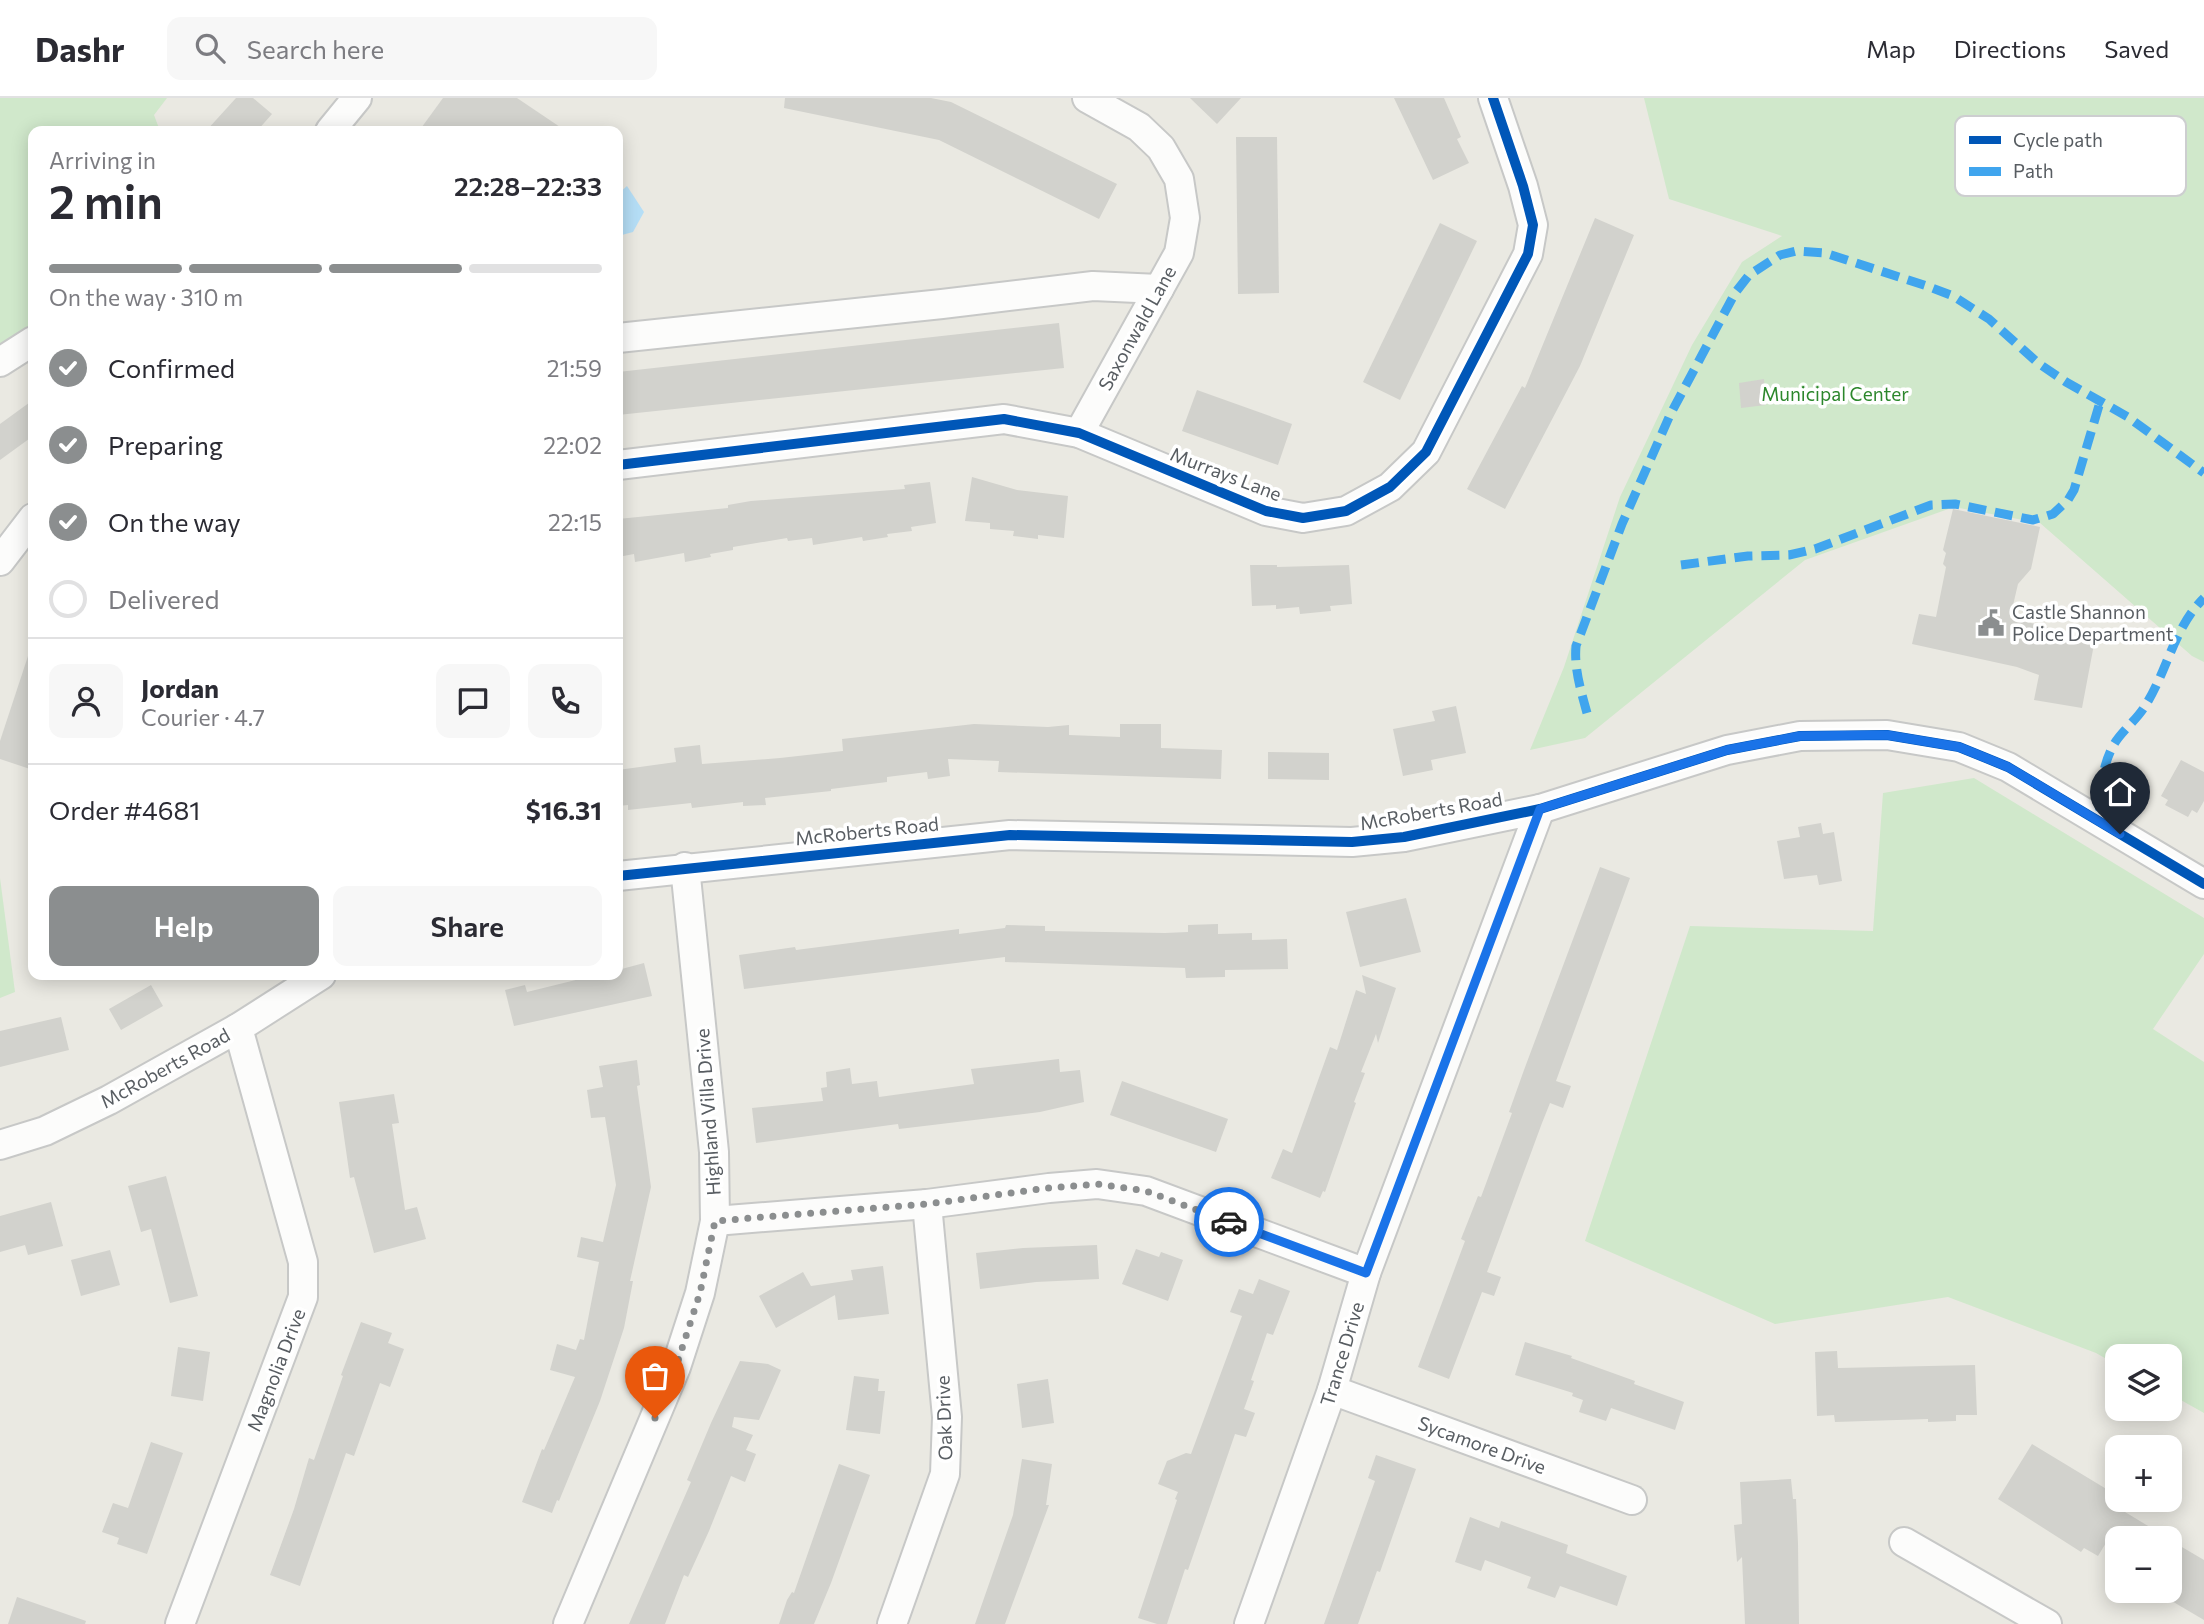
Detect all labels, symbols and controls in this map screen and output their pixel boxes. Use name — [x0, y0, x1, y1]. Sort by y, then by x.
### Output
search box — [167, 17, 657, 80]
text: Dashr — [35, 28, 125, 69]
icon: search — [191, 29, 229, 67]
text: Search here — [247, 33, 384, 64]
text: Map — [1866, 34, 1916, 63]
text: Directions — [1954, 34, 2066, 63]
text: Saved — [2104, 34, 2169, 63]
legend — [1955, 116, 2186, 196]
text: Cycle path — [2013, 128, 2103, 151]
text: Arriving in — [49, 146, 156, 174]
text: Path — [2013, 159, 2054, 182]
text: 22:28–22:33 — [454, 170, 602, 201]
text: 2 min — [49, 172, 163, 228]
street label: Saxonwald Lane — [1093, 261, 1180, 394]
text: On the way · 310 m — [49, 283, 243, 311]
icon: check — [49, 349, 87, 387]
text: Confirmed — [108, 352, 235, 383]
text: 21:59 — [547, 354, 602, 382]
park label: Municipal Center — [1761, 382, 1909, 405]
icon: check — [49, 426, 87, 464]
text: Preparing — [108, 429, 223, 460]
text: 22:02 — [543, 431, 602, 459]
street label: Murrays Lane — [1167, 442, 1285, 505]
icon: check — [49, 503, 87, 541]
text: On the way — [108, 506, 241, 537]
text: 22:15 — [548, 508, 602, 536]
text: Delivered — [108, 583, 219, 614]
place label: Castle Shannon Police Department — [2012, 600, 2174, 645]
public building icon: Castle Shannon Police Department — [1976, 608, 2006, 638]
button: person — [49, 664, 123, 738]
button: chat — [436, 664, 510, 738]
button: phone — [528, 664, 602, 738]
text: Jordan — [141, 672, 219, 703]
text: Courier · 4.7 — [141, 703, 265, 731]
pin — [2090, 762, 2150, 834]
icon: home — [2101, 773, 2139, 811]
street label: McRoberts Road — [1358, 787, 1504, 834]
text: Order #4681 — [49, 794, 200, 825]
text: $16.31 — [526, 794, 602, 825]
street label: McRoberts Road — [794, 812, 940, 849]
button: Help — [49, 886, 319, 966]
button: Share — [333, 886, 602, 966]
street label: McRoberts Road — [96, 1023, 233, 1113]
street label: Highland Villa Drive — [690, 1028, 725, 1196]
courier — [1194, 1187, 1264, 1257]
icon: car — [1210, 1203, 1248, 1241]
street label: Trance Drive — [1315, 1299, 1368, 1409]
street label: Magnolia Drive — [242, 1305, 310, 1434]
map controls — [2105, 1344, 2182, 1603]
button: layers — [2105, 1344, 2182, 1421]
pin — [625, 1346, 685, 1418]
icon: bag — [636, 1357, 674, 1395]
street label: Oak Drive — [931, 1375, 956, 1461]
street label: Sycamore Drive — [1415, 1411, 1549, 1478]
button: + — [2105, 1435, 2182, 1512]
button: − — [2105, 1526, 2182, 1603]

